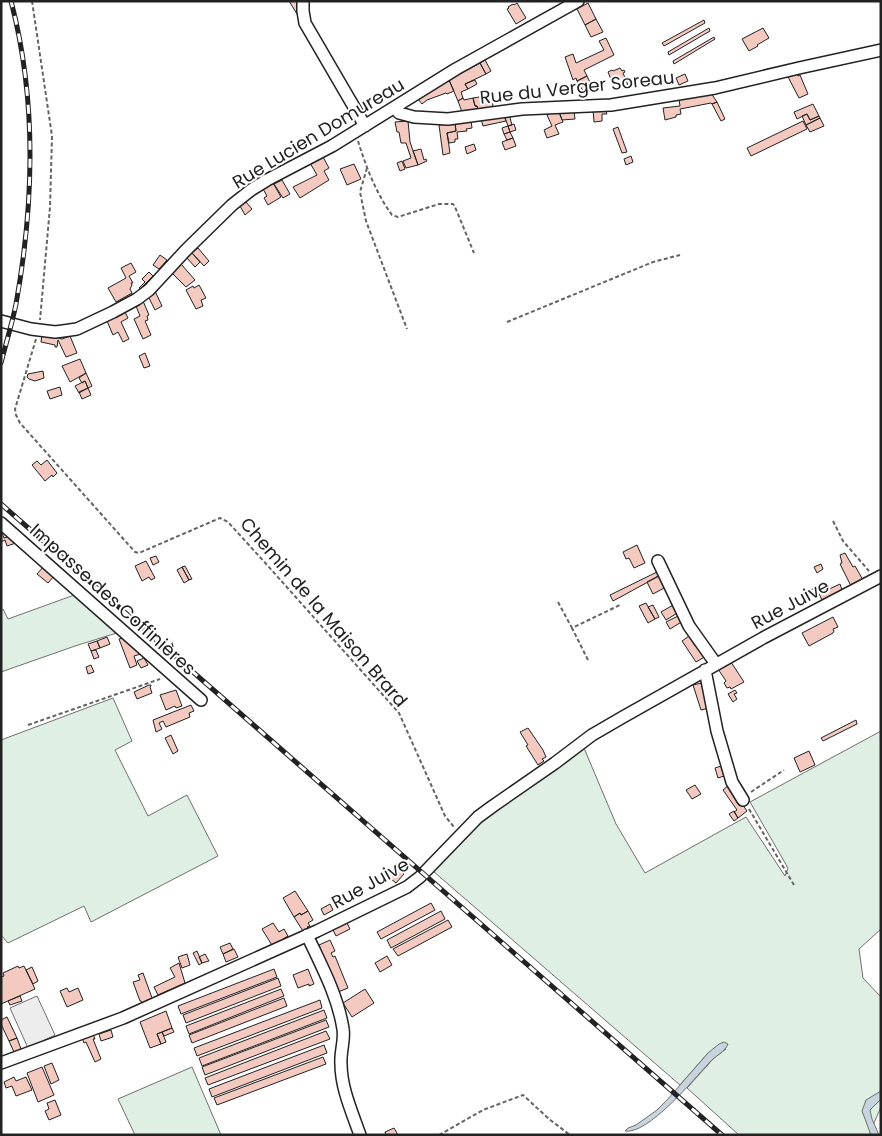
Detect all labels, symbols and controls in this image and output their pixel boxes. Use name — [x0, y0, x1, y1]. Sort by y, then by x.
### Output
street label: Rue du Verger Soreau — [478, 64, 676, 110]
street label: Rue Lucien Domureau — [227, 72, 409, 194]
street label: Chemin de la Maison Brard — [235, 512, 413, 712]
street label: Impasse des Coffinières — [24, 518, 202, 680]
street label: Rue Juive — [747, 573, 833, 635]
street label: Rue Juive — [327, 851, 413, 915]

